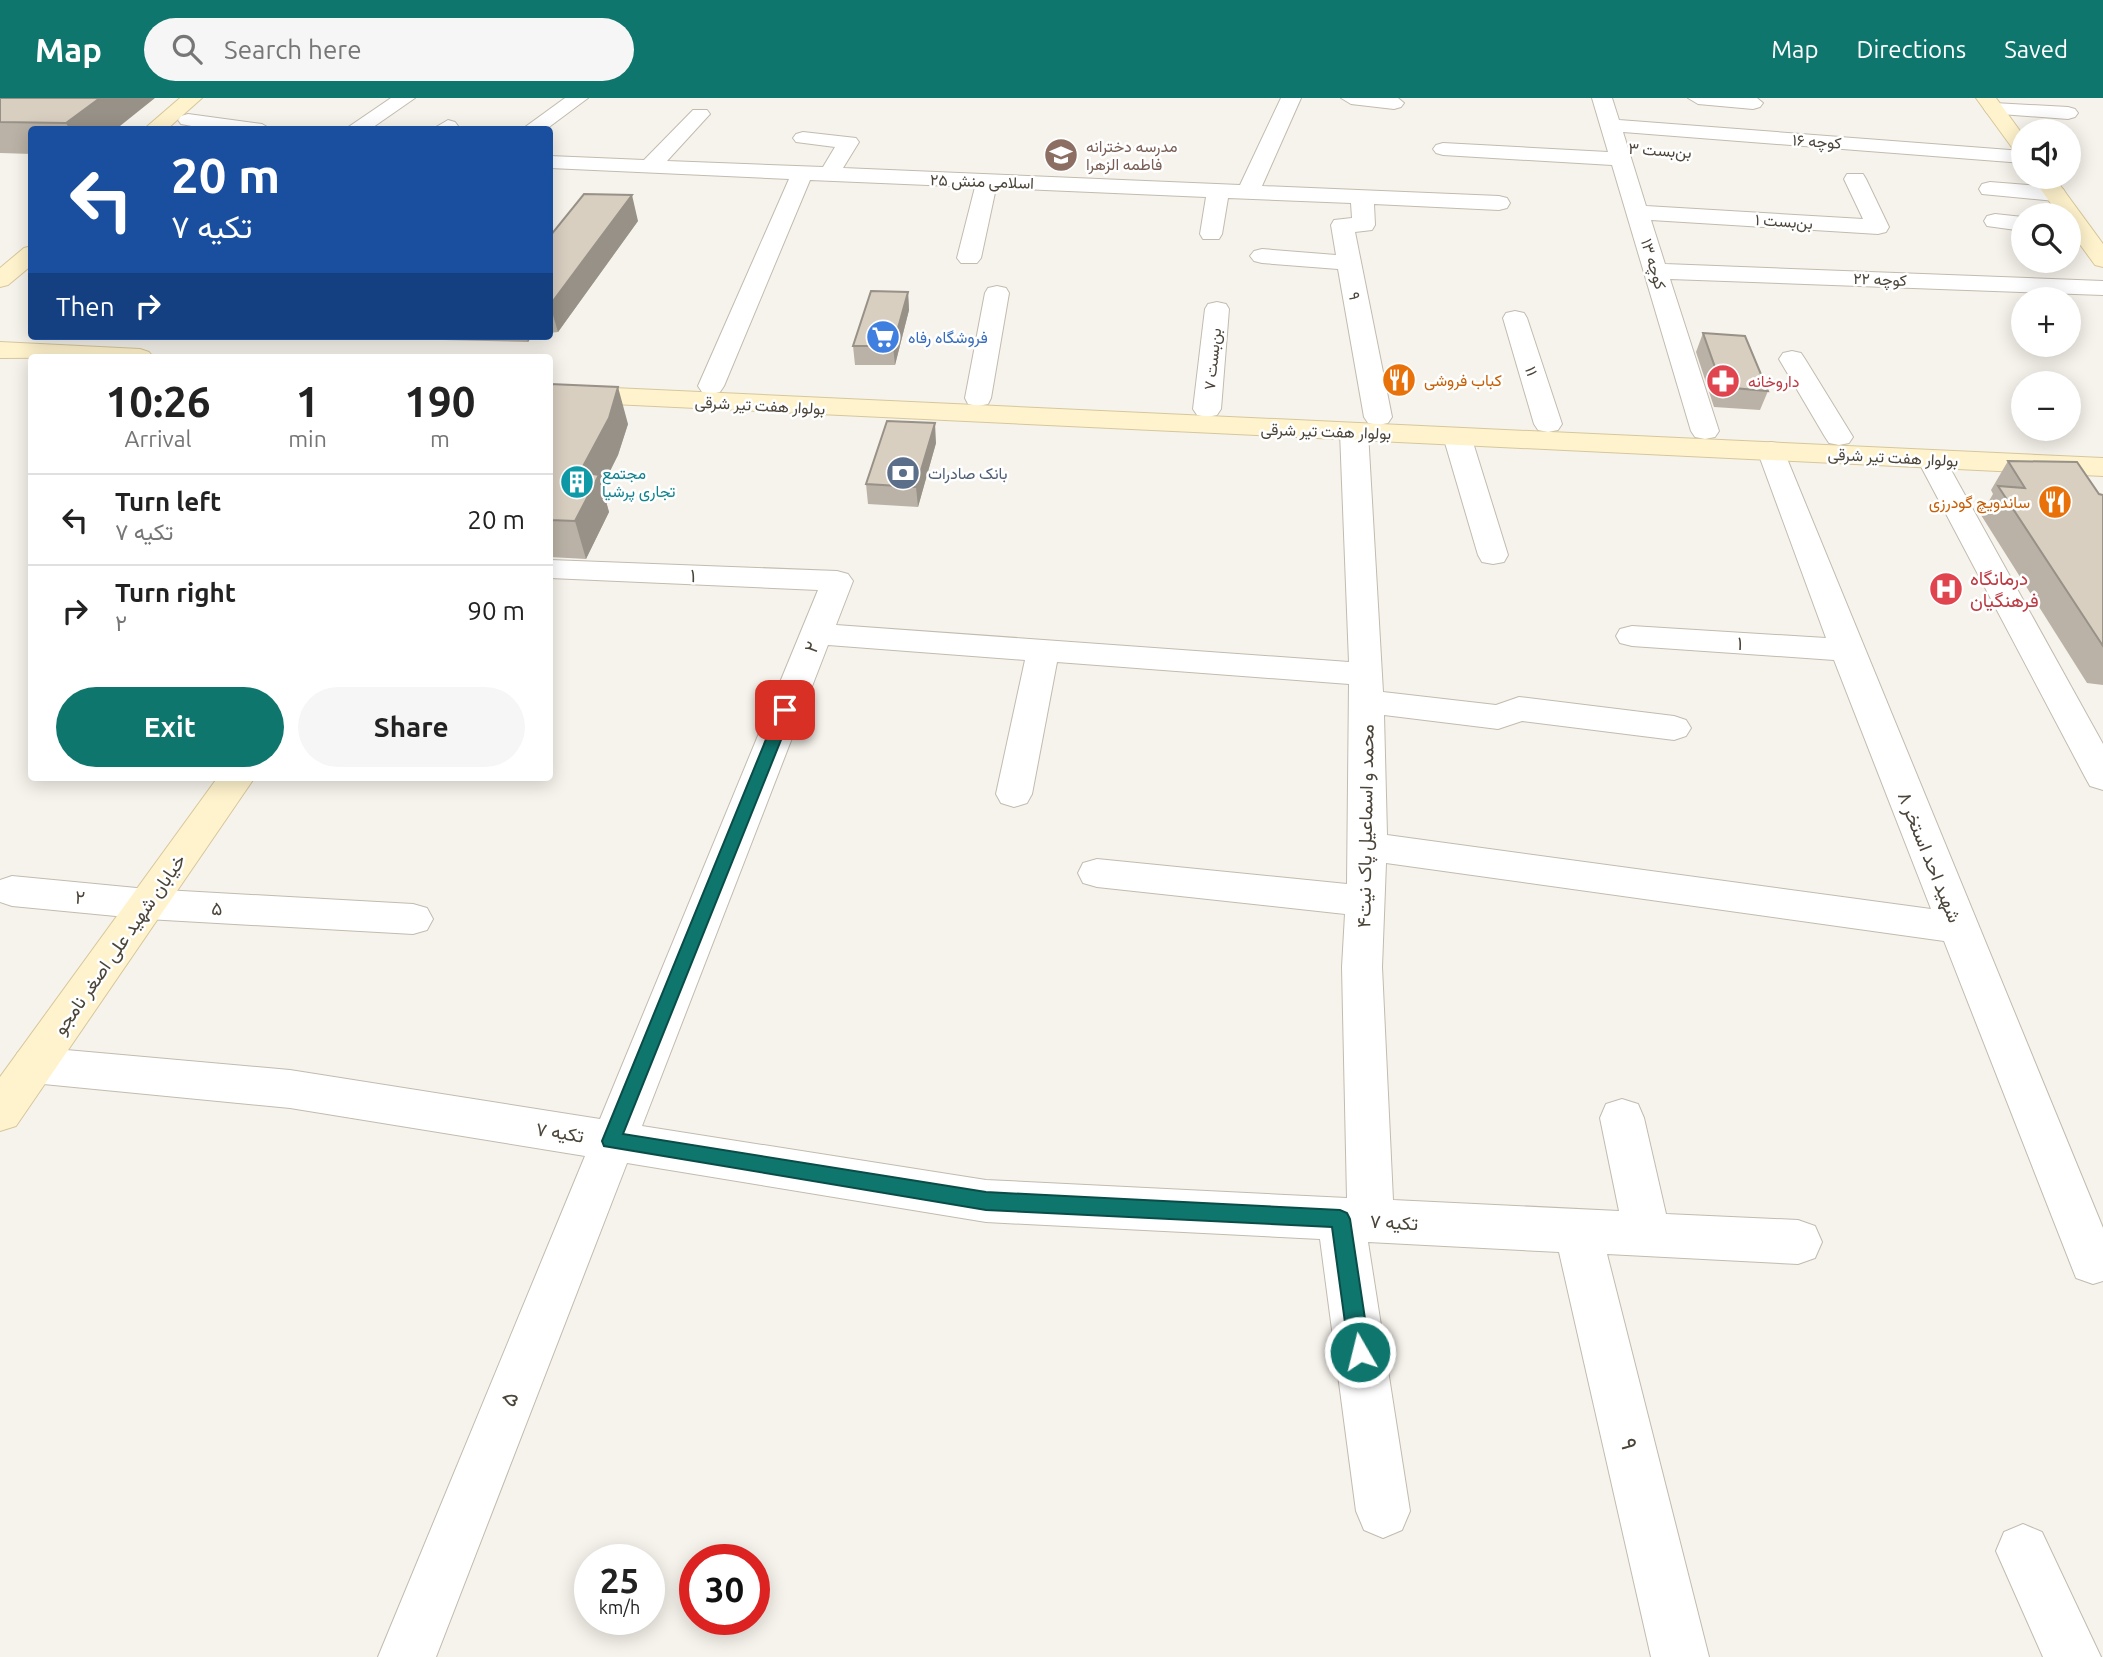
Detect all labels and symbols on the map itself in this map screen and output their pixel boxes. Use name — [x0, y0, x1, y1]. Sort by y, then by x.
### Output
street label: کوچه ۱۶ — [1792, 130, 1842, 155]
school or university icon: مدرسه دخترانه فاطمه الزهرا — [1042, 136, 1080, 174]
place label: مدرسه دخترانه فاطمه الزهرا — [1086, 137, 1178, 175]
street label: بن‌بست ۳ — [1628, 139, 1692, 163]
street label: اسلامی منش ۲۵ — [930, 170, 1034, 194]
street label: بن‌بست ۱ — [1754, 210, 1813, 234]
street label: کوچه ۱۳ — [1635, 236, 1670, 292]
street label: کوچه ۲۲ — [1853, 269, 1907, 292]
street label: ۹ — [1345, 290, 1365, 302]
supermarket icon: فروشگاه رفاه — [864, 318, 902, 356]
street label: بن‌بست ۷ — [1200, 327, 1226, 391]
place label: فروشگاه رفاه — [908, 328, 988, 348]
restaurant icon: کباب فروشی — [1380, 361, 1418, 399]
pharmacy icon: داروخانه — [1704, 362, 1742, 400]
street label: ۱۱ — [1522, 364, 1542, 378]
place label: کباب فروشی — [1424, 371, 1502, 391]
place label: داروخانه — [1748, 372, 1799, 392]
street label: بولوار هفت تیر شرقی — [694, 393, 826, 419]
street label: بولوار هفت تیر شرقی — [1260, 420, 1392, 444]
street label: بولوار هفت تیر شرقی — [1827, 445, 1959, 471]
bank icon: بانک صادرات — [884, 454, 922, 492]
building icon: مجتمع تجاری پرشیا — [558, 463, 596, 501]
place label: مجتمع تجاری پرشیا — [602, 464, 676, 503]
place label: بانک صادرات — [928, 464, 1008, 484]
restaurant icon: ساندویچ گودرزی — [2036, 483, 2074, 521]
place label: ساندویچ گودرزی — [1929, 493, 2030, 514]
street label: ۱ — [690, 564, 696, 586]
place label: درمانگاه فرهنگیان — [1970, 567, 2039, 612]
hospital icon: درمانگاه فرهنگیان — [1927, 570, 1965, 608]
street label: ۱ — [1736, 632, 1744, 654]
street label: ۲ — [799, 638, 823, 656]
pin — [755, 680, 815, 740]
street label: محمد و اسماعیل پاک نیت۴ — [1352, 724, 1381, 928]
street label: شهید احد استخر ۸ — [1893, 788, 1966, 926]
street label: خیابان شهید علی اصغر نامجو — [48, 849, 191, 1039]
street label: ۲ — [74, 886, 86, 908]
street label: ۵ — [211, 897, 223, 919]
street label: تکیه ۷ — [534, 1117, 586, 1148]
street label: تکیه ۷ — [1369, 1210, 1419, 1235]
position arrow — [1323, 1315, 1397, 1389]
street label: ۵ — [494, 1388, 523, 1410]
street label: ۹ — [1616, 1435, 1643, 1452]
speed limit sign: 30 — [679, 1544, 770, 1635]

